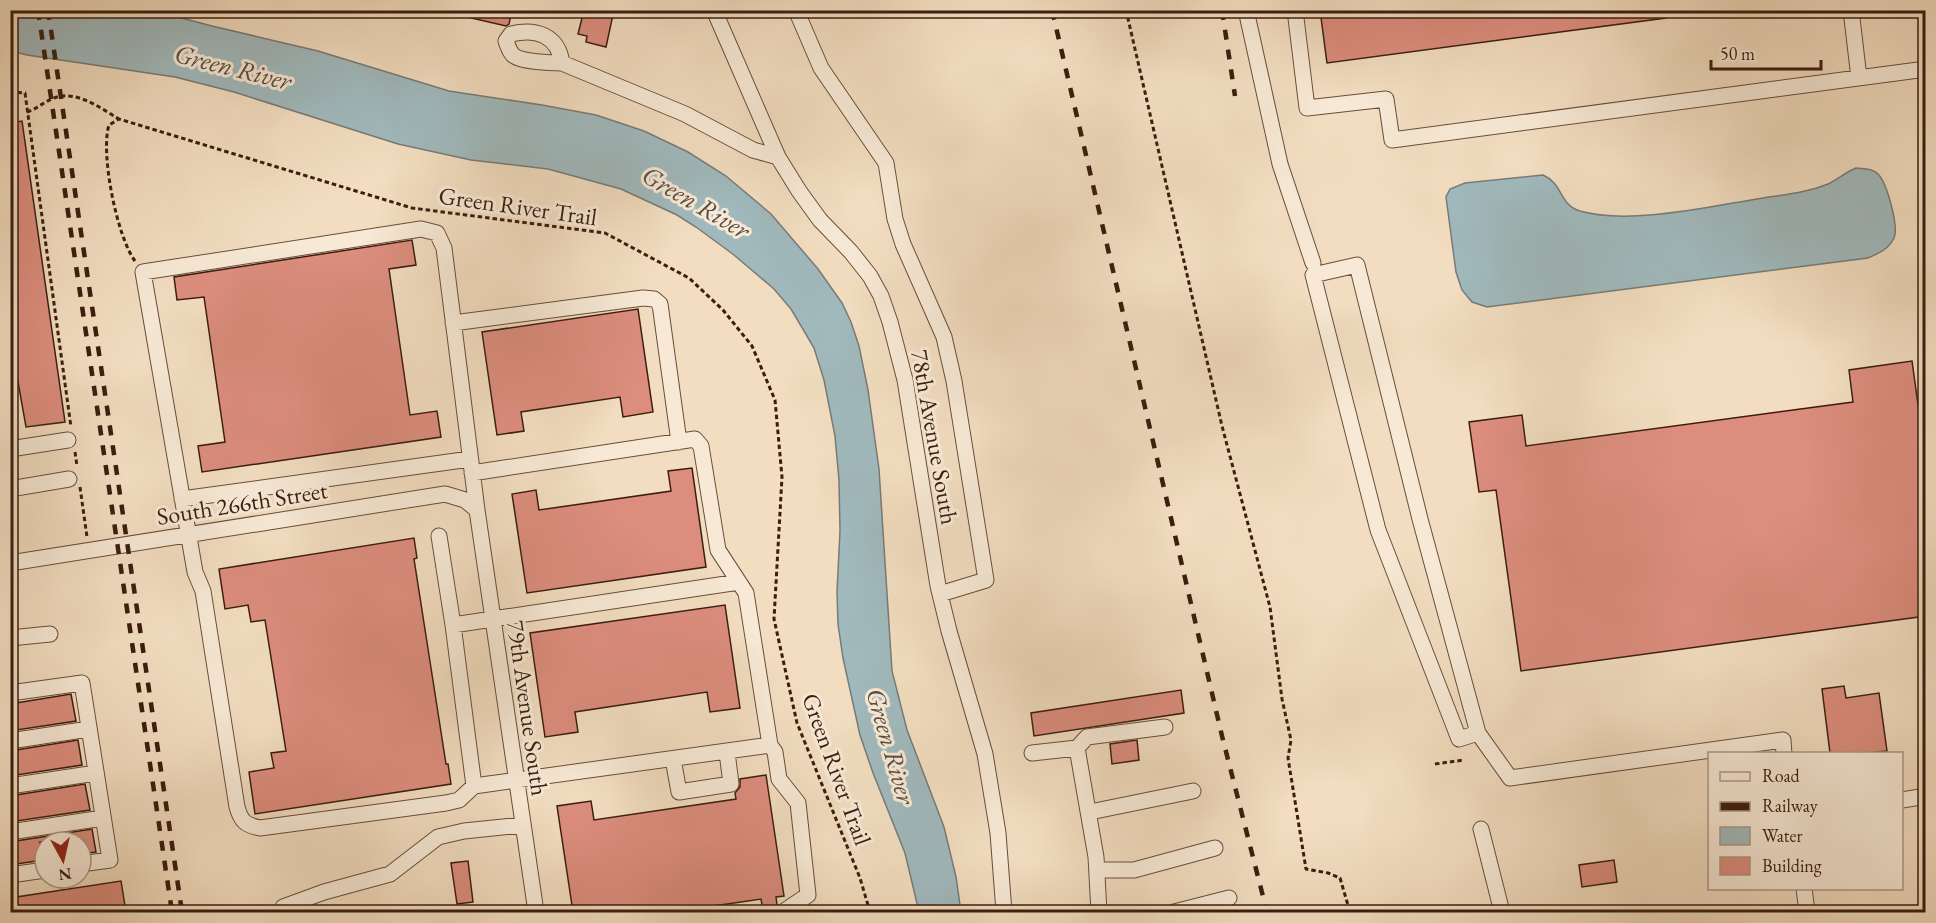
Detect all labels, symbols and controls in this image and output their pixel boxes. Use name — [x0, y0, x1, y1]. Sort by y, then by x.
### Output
scale bar — [1711, 33, 1820, 71]
water label: Green River — [171, 36, 296, 98]
text: 50 m — [1720, 42, 1755, 65]
water label: Green River — [636, 157, 757, 247]
street label: Green River Trail — [437, 180, 599, 232]
street label: 78th Avenue South — [904, 347, 966, 527]
street label: South 266th Street — [154, 474, 330, 532]
street label: 79th Avenue South — [500, 618, 556, 798]
water label: Green River — [858, 684, 924, 809]
street label: Green River Trail — [795, 689, 879, 849]
legend — [1708, 752, 1903, 890]
text: Road — [1762, 764, 1801, 787]
text: Railway — [1762, 794, 1818, 817]
text: Water — [1762, 824, 1803, 847]
north arrow — [33, 830, 93, 890]
text: Building — [1762, 854, 1822, 877]
text: N — [57, 863, 73, 886]

